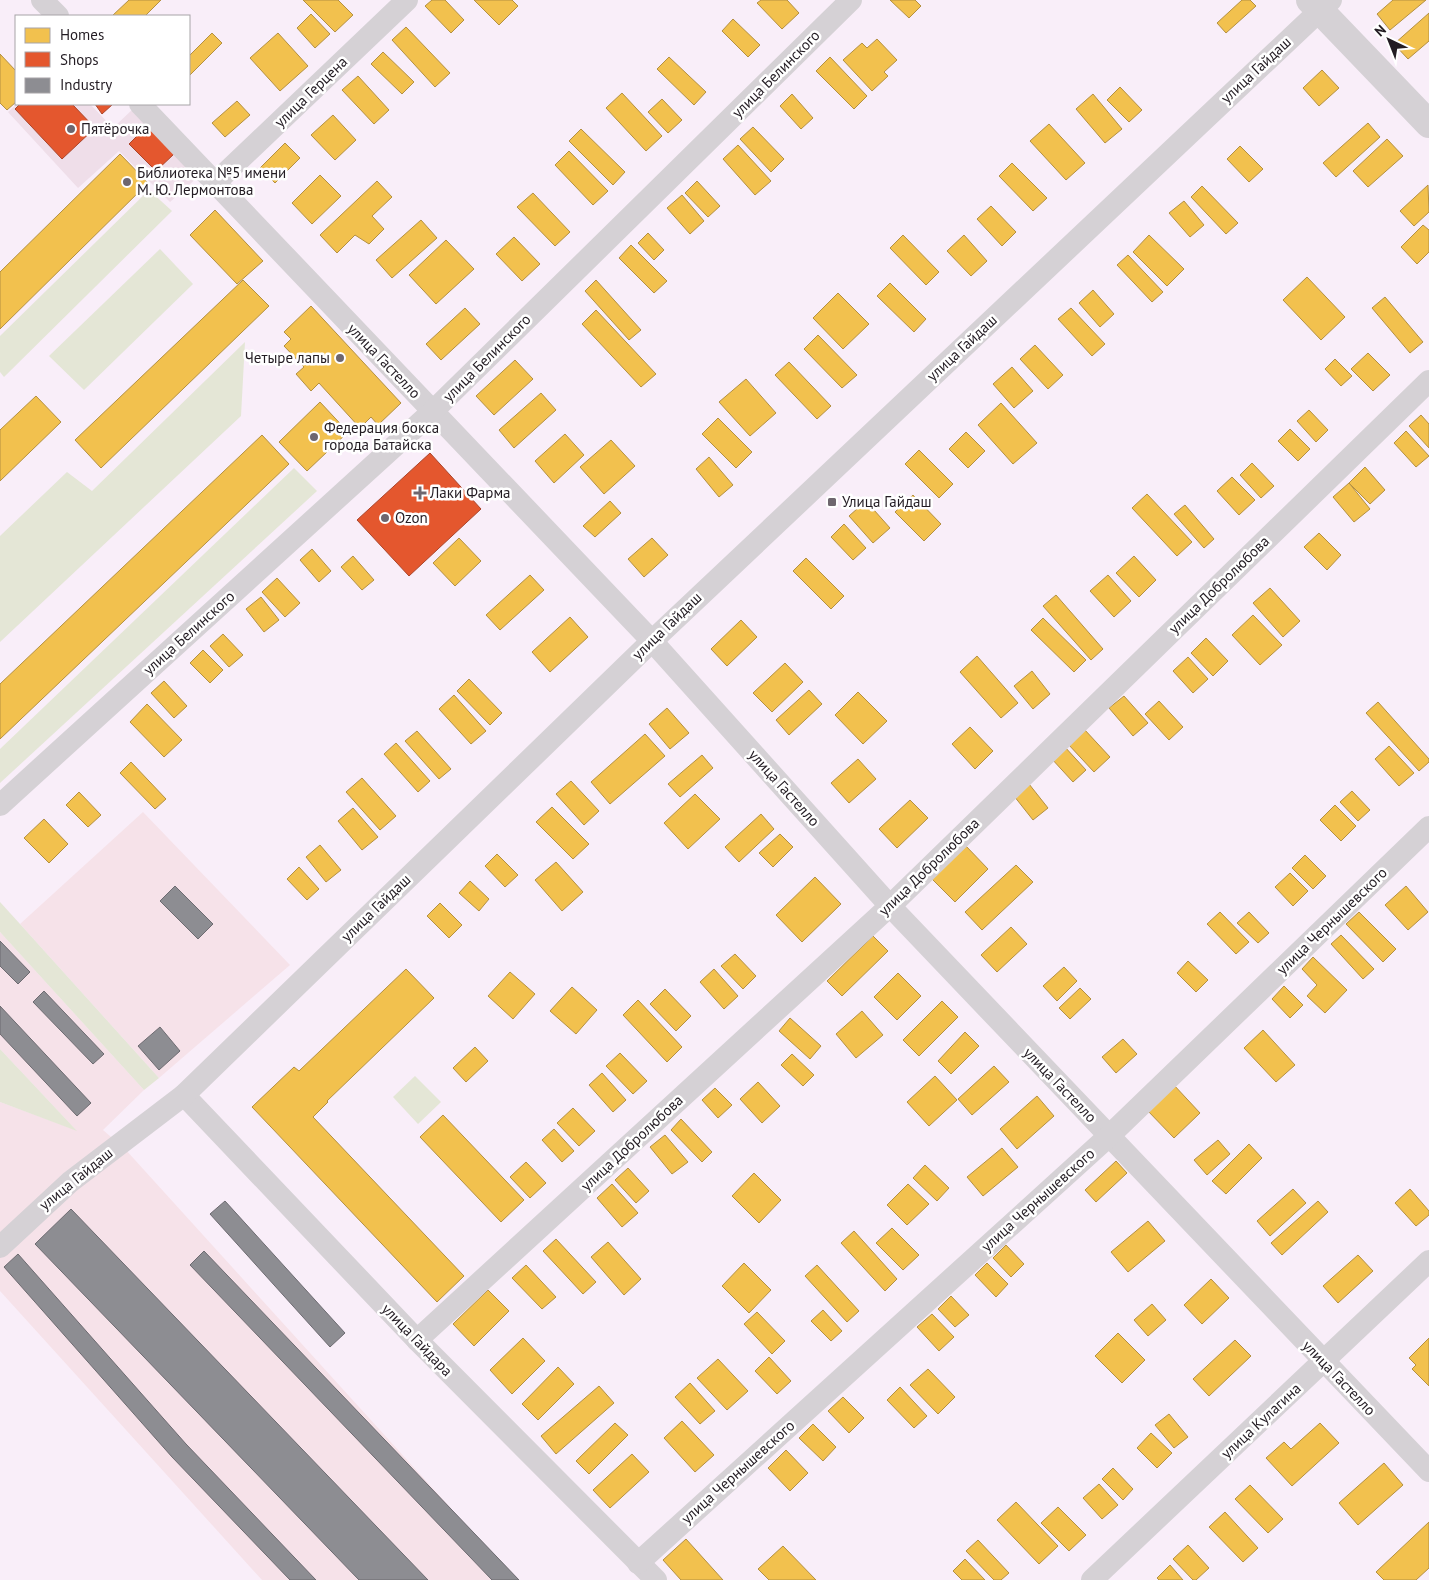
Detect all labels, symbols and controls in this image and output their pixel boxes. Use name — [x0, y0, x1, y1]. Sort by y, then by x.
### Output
legend — [15, 15, 190, 105]
north arrow — [1364, 15, 1414, 65]
text: N — [1371, 21, 1390, 40]
text: Homes — [60, 25, 104, 44]
street label: улица Белинского — [728, 26, 824, 122]
street label: улица Гайдаш — [1216, 32, 1295, 107]
text: Shops — [60, 50, 99, 69]
street label: улица Герцена — [270, 52, 351, 131]
text: Industry — [60, 75, 112, 94]
place label: Пятёрочка — [81, 119, 149, 138]
marker: Пятёрочка — [65, 123, 77, 135]
place label: Библиотека №5 имени М. Ю. Лермонтова — [137, 163, 286, 199]
marker: Библиотека №5 имени М. Ю. Лермонтова — [121, 176, 133, 188]
street label: улица Белинского — [439, 310, 535, 406]
street label: улица Гайдаш — [922, 310, 1001, 385]
street label: улица Гастелло — [344, 319, 425, 402]
place label: Четыре лапы — [245, 348, 330, 367]
marker: Четыре лапы — [334, 352, 346, 364]
place label: Федерация бокса города Батайска — [324, 418, 439, 454]
marker: Федерация бокса города Батайска — [308, 431, 320, 443]
place label: Лаки Фарма — [429, 483, 511, 502]
marker: Лаки Фарма — [414, 487, 426, 499]
place label: Улица Гайдаш — [842, 492, 932, 511]
marker: Улица Гайдаш — [826, 496, 838, 508]
place label: Ozon — [395, 508, 428, 527]
marker: Ozon — [379, 512, 391, 524]
street label: улица Добролюбова — [1164, 532, 1273, 638]
street label: улица Белинского — [139, 587, 238, 679]
street label: улица Гайдаш — [628, 588, 705, 664]
street label: улица Гастелло — [745, 745, 824, 830]
street label: улица Добролюбова — [874, 814, 983, 920]
street label: улица Чернышевского — [1272, 863, 1391, 978]
street label: улица Гайдаш — [337, 870, 414, 946]
street label: улица Гастелло — [1020, 1043, 1101, 1126]
street label: улица Добролюбова — [577, 1090, 687, 1195]
street label: улица Гайдаш — [35, 1143, 116, 1214]
street label: улица Чернышевского — [977, 1144, 1098, 1256]
street label: улица Гайдара — [378, 1299, 457, 1380]
street label: улица Гастелло — [1299, 1336, 1380, 1419]
street label: улица Кулагина — [1217, 1379, 1305, 1462]
street label: улица Чернышевского — [677, 1416, 798, 1528]

